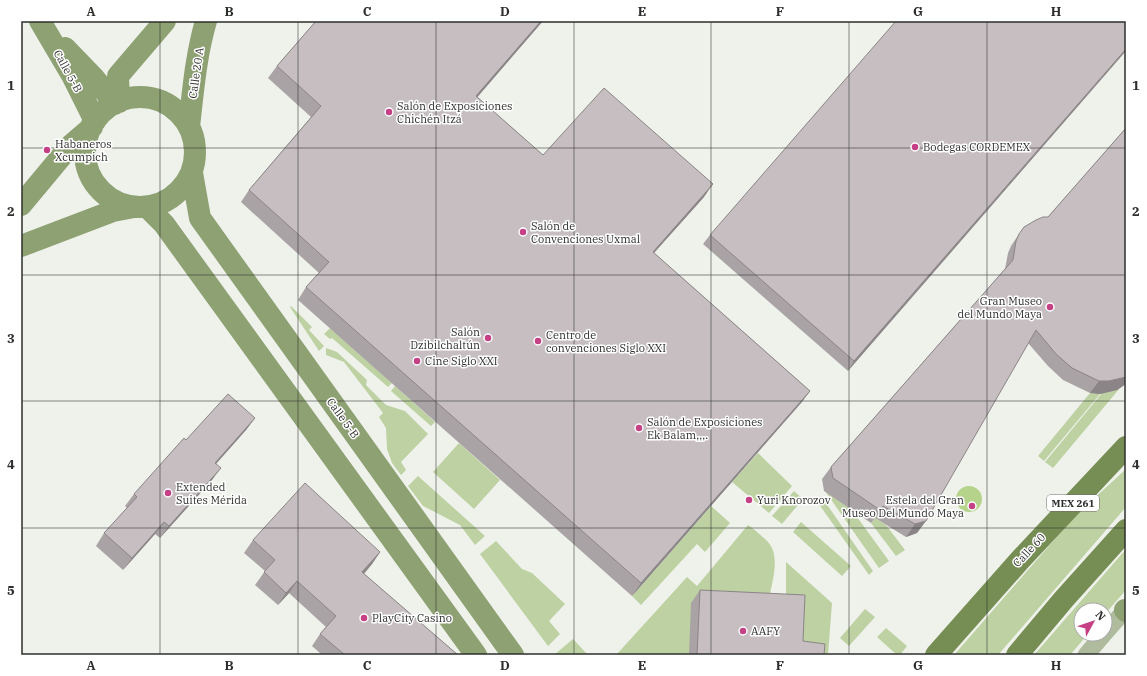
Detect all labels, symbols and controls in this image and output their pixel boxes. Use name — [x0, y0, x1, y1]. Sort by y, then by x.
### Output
text: A — [86, 3, 96, 20]
text: B — [224, 3, 234, 20]
text: C — [363, 3, 372, 20]
text: D — [500, 3, 510, 20]
text: E — [638, 3, 646, 20]
text: F — [776, 3, 784, 20]
text: G — [913, 3, 923, 20]
text: H — [1051, 3, 1062, 20]
street label: Calle 20 A — [185, 46, 207, 99]
street label: Calle 5-B — [51, 47, 85, 95]
text: 1 — [7, 77, 15, 94]
text: 1 — [1132, 77, 1140, 94]
place label: Salón de Exposiciones Chichén Itzá — [397, 99, 512, 126]
marker: Salón de Exposiciones Chichén Itzá — [384, 107, 394, 117]
place label: Habaneros Xcumpich — [55, 137, 112, 164]
place label: Bodegas CORDEMEX — [923, 140, 1031, 154]
marker: Bodegas CORDEMEX — [910, 142, 920, 152]
marker: Habaneros Xcumpich — [42, 145, 52, 155]
text: 2 — [7, 203, 15, 220]
text: 2 — [1132, 203, 1140, 220]
place label: Salón de Convenciones Uxmal — [531, 219, 640, 246]
marker: Salón de Convenciones Uxmal — [518, 227, 528, 237]
place label: Gran Museo del Mundo Maya — [957, 294, 1042, 321]
marker: Gran Museo del Mundo Maya — [1045, 302, 1055, 312]
place label: Salón Dzibilchaltún — [410, 325, 480, 352]
place label: Centro de convenciones Siglo XXI — [546, 328, 666, 355]
text: 3 — [7, 330, 15, 347]
text: 3 — [1132, 330, 1140, 347]
marker: Salón Dzibilchaltún — [483, 333, 493, 343]
marker: Centro de convenciones Siglo XXI — [533, 336, 543, 346]
place label: Cine Siglo XXI — [425, 354, 498, 368]
marker: Cine Siglo XXI — [412, 356, 422, 366]
street label: Calle 5-B — [324, 395, 362, 441]
place label: Salón de Exposiciones Ek Balam,,,. — [647, 415, 762, 442]
marker: Salón de Exposiciones Ek Balam,,,. — [634, 423, 644, 433]
text: 4 — [7, 456, 15, 473]
text: 4 — [1132, 456, 1140, 473]
place label: Extended Suites Mérida — [176, 480, 247, 507]
marker: Extended Suites Mérida — [163, 488, 173, 498]
place label: Yuri Knorozov — [757, 493, 831, 507]
place label: Estela del Gran Museo Del Mundo Maya — [842, 493, 964, 520]
marker: Yuri Knorozov — [744, 495, 754, 505]
road number: MEX 261 — [1047, 495, 1099, 511]
marker: Estela del Gran Museo Del Mundo Maya — [967, 501, 977, 511]
street label: Calle 60 — [1010, 530, 1048, 570]
text: 5 — [7, 582, 15, 599]
text: 5 — [1132, 582, 1140, 599]
north arrow — [1073, 602, 1113, 642]
text: N — [1093, 608, 1109, 624]
place label: PlayCity Casino — [372, 611, 452, 625]
marker: PlayCity Casino — [359, 613, 369, 623]
place label: AAFY — [751, 624, 780, 638]
marker: AAFY — [738, 626, 748, 636]
text: A — [86, 657, 96, 674]
text: B — [224, 657, 234, 674]
text: C — [363, 657, 372, 674]
text: D — [500, 657, 510, 674]
text: E — [638, 657, 646, 674]
text: F — [776, 657, 784, 674]
text: G — [913, 657, 923, 674]
text: H — [1051, 657, 1062, 674]

